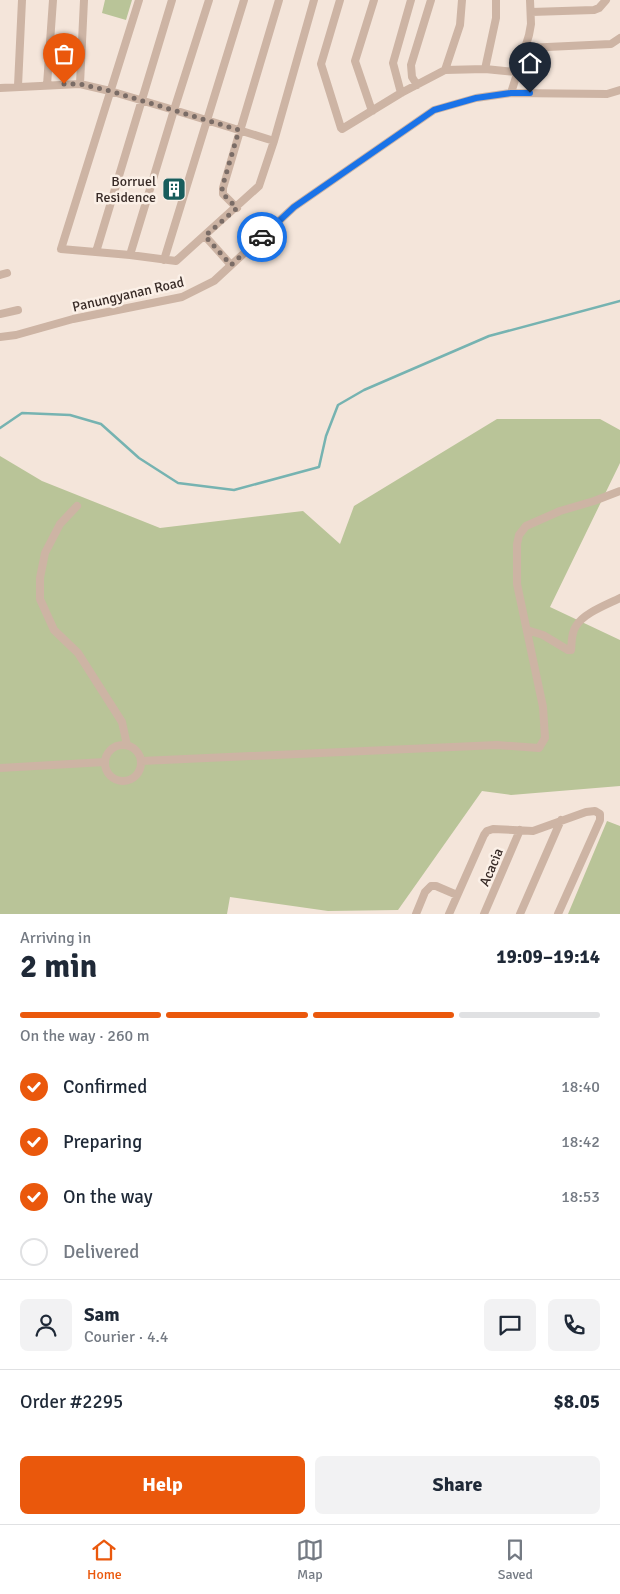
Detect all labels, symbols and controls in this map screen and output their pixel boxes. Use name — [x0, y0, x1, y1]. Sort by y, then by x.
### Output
pin — [43, 33, 85, 84]
icon: bag — [50, 40, 78, 68]
pin — [509, 42, 551, 93]
icon: home — [516, 49, 544, 77]
place label: Borruel Residence — [95, 173, 156, 206]
building icon: Borruel Residence — [161, 176, 187, 202]
courier — [237, 212, 287, 262]
icon: car — [248, 223, 276, 251]
street label: Panungyanan Road — [71, 273, 186, 316]
street label: Acacia — [476, 846, 507, 889]
text: Arriving in — [20, 928, 91, 948]
text: 19:09–19:14 — [496, 945, 600, 969]
text: 2 min — [20, 947, 97, 986]
text: On the way · 260 m — [20, 1026, 150, 1046]
icon: check — [20, 1073, 48, 1101]
text: Confirmed — [63, 1075, 147, 1099]
text: 18:40 — [561, 1077, 600, 1097]
icon: check — [20, 1128, 48, 1156]
text: Preparing — [63, 1130, 142, 1154]
text: 18:42 — [561, 1132, 600, 1152]
icon: check — [20, 1183, 48, 1211]
text: On the way — [63, 1185, 153, 1209]
text: 18:53 — [561, 1187, 600, 1207]
text: Delivered — [63, 1240, 139, 1264]
button: person — [20, 1299, 72, 1351]
button: chat — [484, 1299, 536, 1351]
button: phone — [548, 1299, 600, 1351]
text: Sam — [84, 1303, 120, 1327]
text: Courier · 4.4 — [84, 1327, 168, 1347]
text: Order #2295 — [20, 1390, 123, 1414]
text: $8.05 — [554, 1390, 600, 1414]
button: Help — [20, 1456, 305, 1514]
button: Share — [315, 1456, 600, 1514]
tab: Home — [87, 1536, 122, 1583]
tab: Map — [296, 1536, 324, 1583]
tab: Saved — [498, 1536, 533, 1583]

